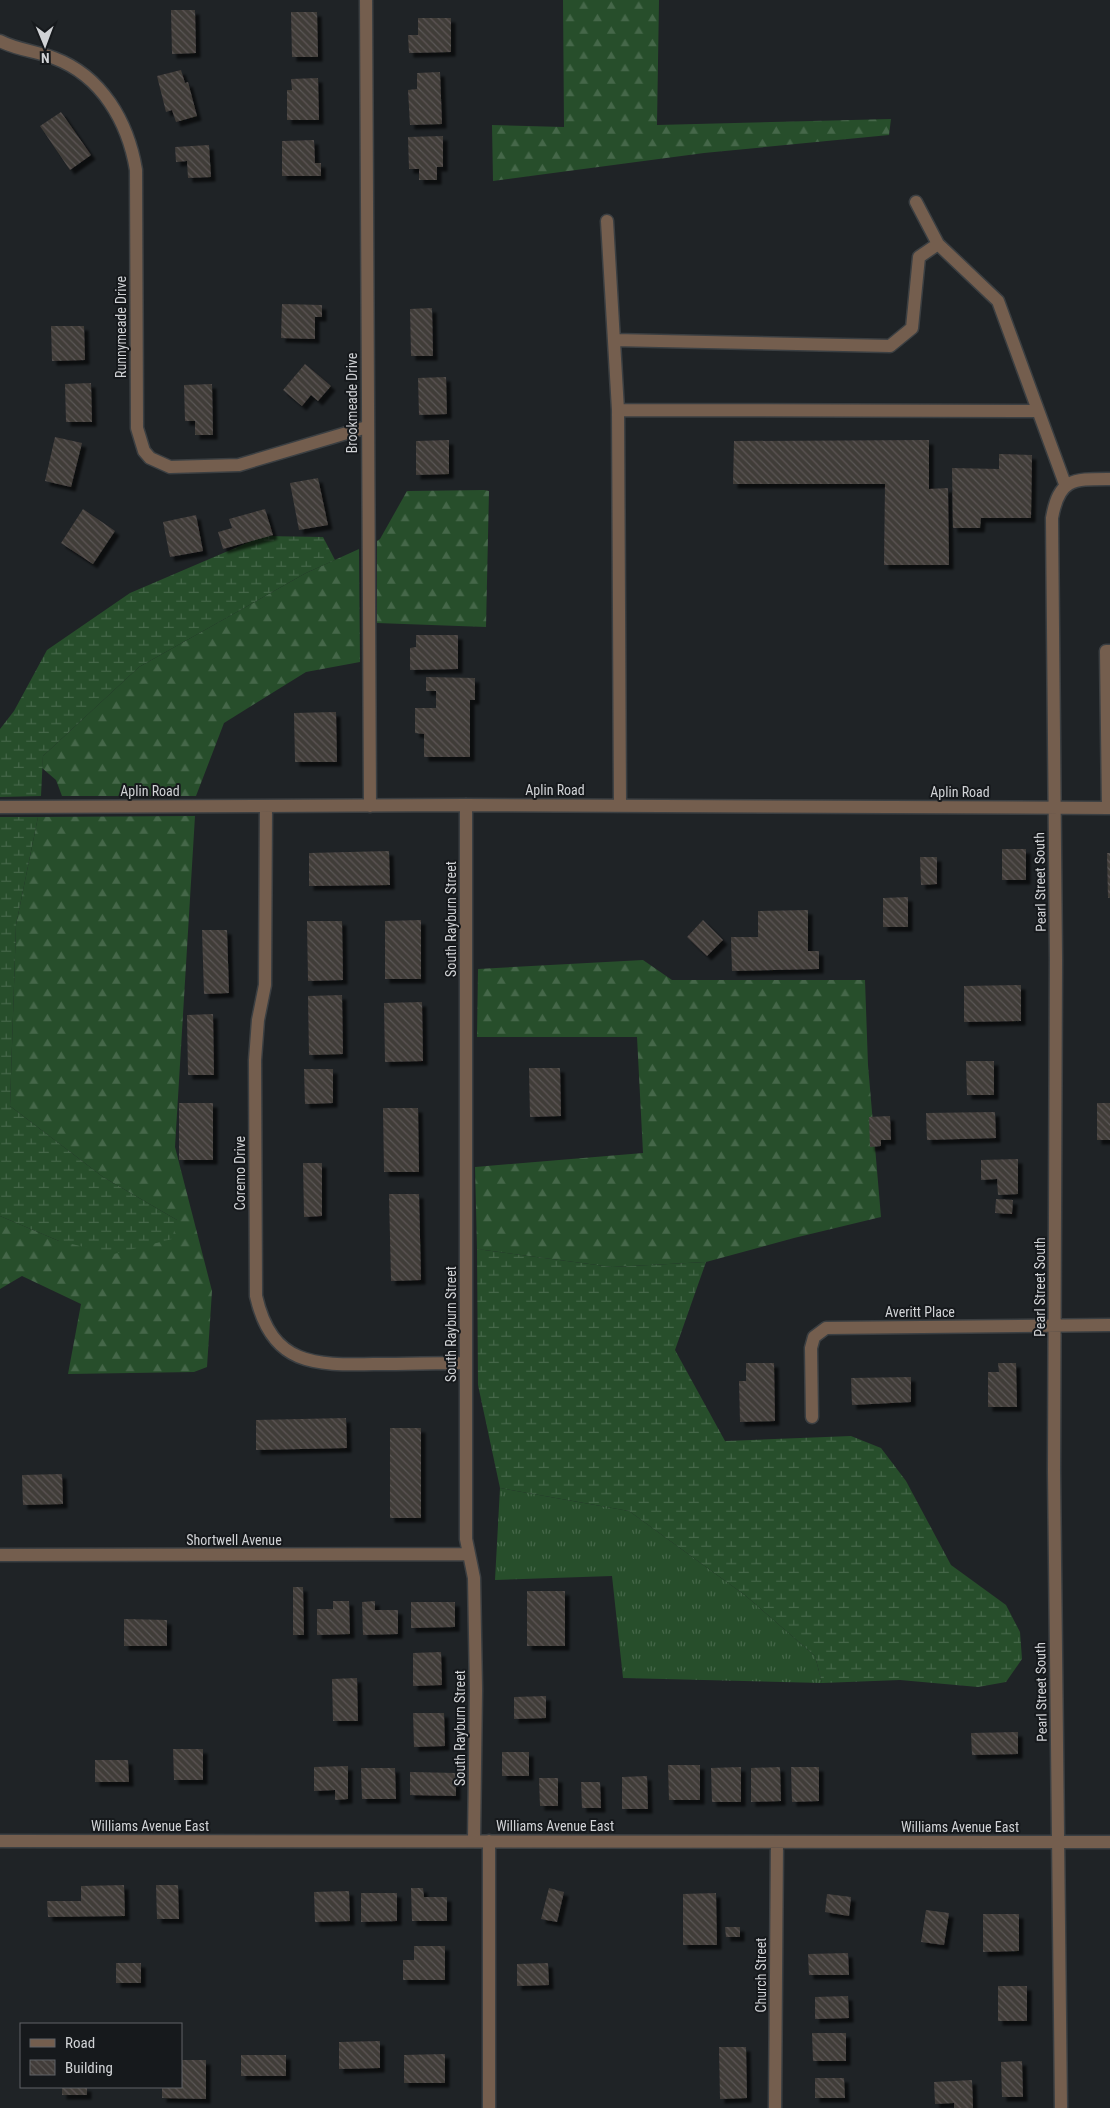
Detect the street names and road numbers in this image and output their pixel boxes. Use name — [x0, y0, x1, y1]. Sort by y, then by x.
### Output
street label: Runnymeade Drive — [113, 276, 129, 378]
street label: Brookmeade Drive — [344, 352, 360, 453]
street label: Aplin Road — [525, 782, 585, 798]
street label: Aplin Road — [120, 783, 180, 799]
street label: Aplin Road — [930, 784, 990, 800]
street label: Pearl Street South — [1031, 832, 1049, 932]
street label: South Rayburn Street — [443, 861, 459, 977]
street label: Coremo Drive — [232, 1135, 248, 1210]
street label: Pearl Street South — [1032, 1237, 1048, 1337]
street label: South Rayburn Street — [443, 1266, 459, 1382]
street label: Averitt Place — [885, 1304, 955, 1320]
street label: Shortwell Avenue — [186, 1532, 282, 1548]
street label: Pearl Street South — [1032, 1642, 1050, 1742]
street label: South Rayburn Street — [452, 1670, 468, 1786]
street label: Williams Avenue East — [91, 1818, 209, 1834]
street label: Williams Avenue East — [496, 1818, 614, 1834]
street label: Williams Avenue East — [901, 1819, 1019, 1835]
street label: Church Street — [753, 1938, 769, 2012]

